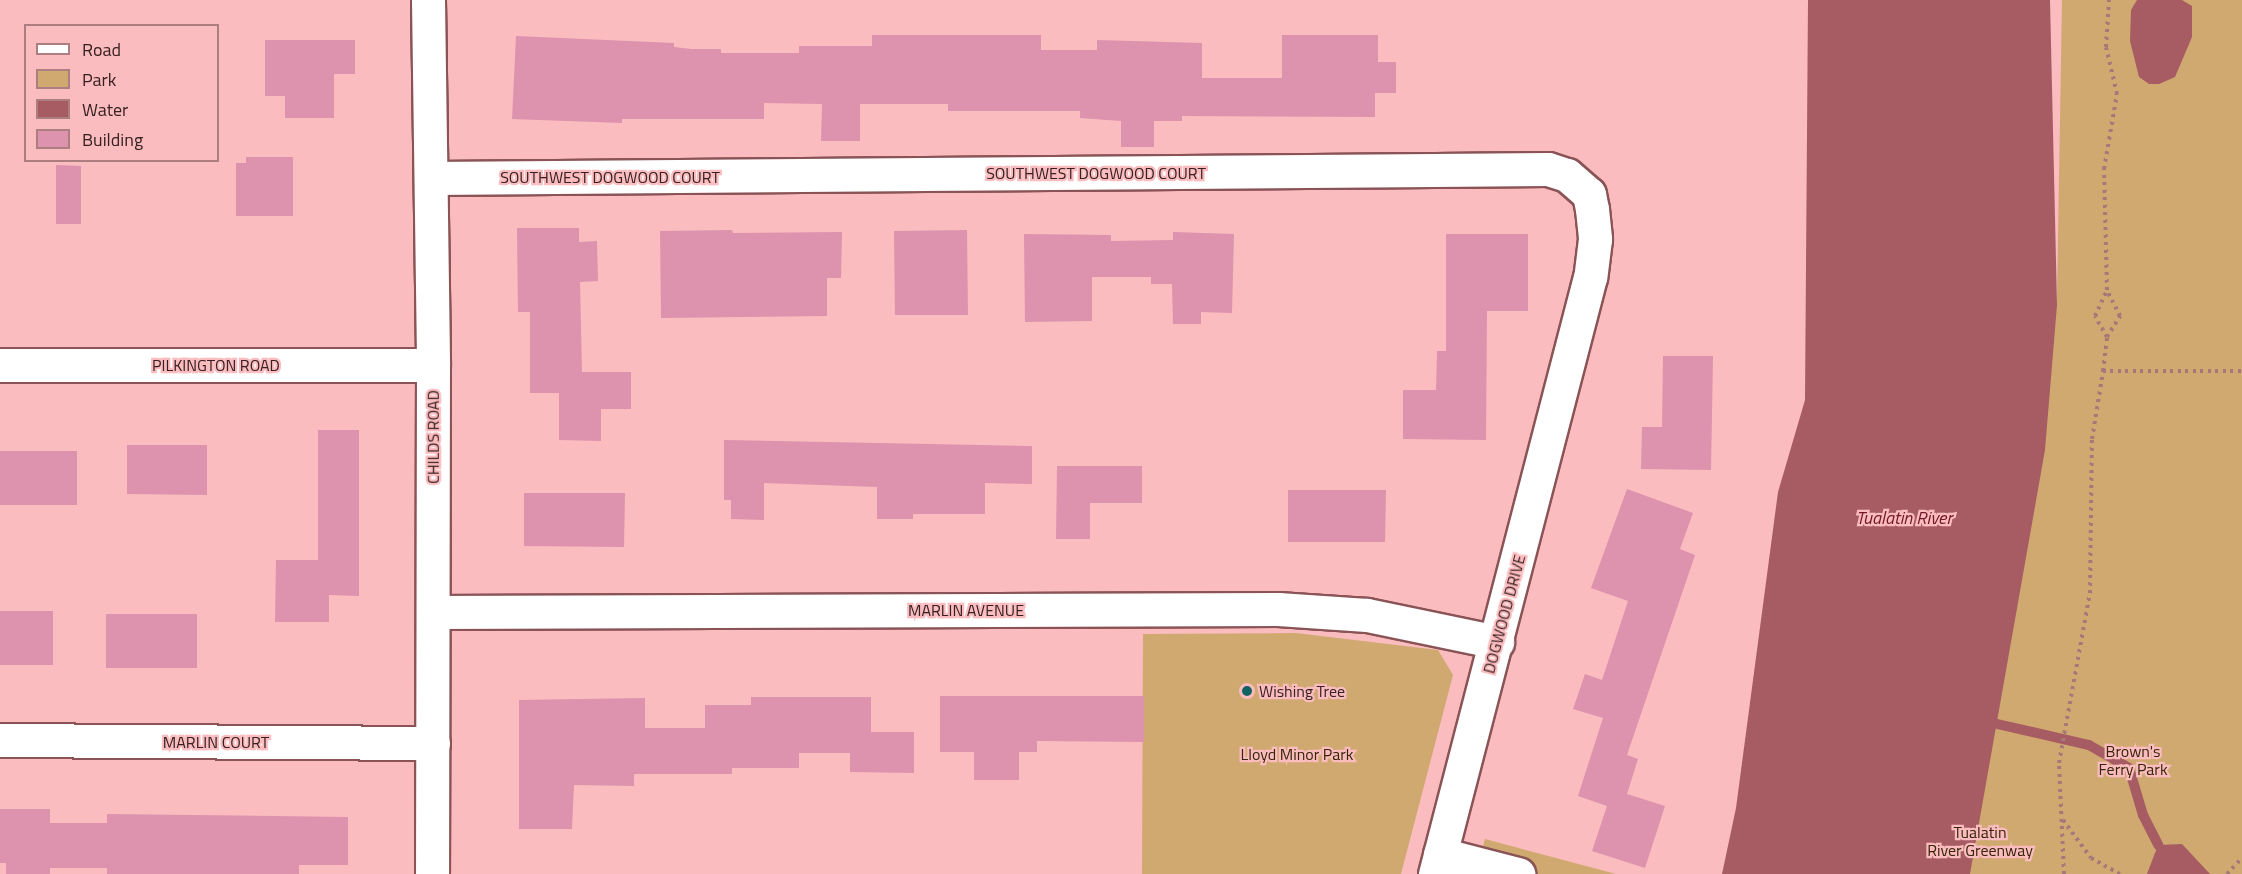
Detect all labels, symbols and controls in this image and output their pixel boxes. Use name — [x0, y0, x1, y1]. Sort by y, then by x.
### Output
legend — [24, 24, 219, 162]
text: Road — [82, 36, 121, 63]
text: Park — [82, 66, 116, 93]
text: Water — [82, 96, 128, 123]
text: Building — [82, 126, 143, 153]
street label: SOUTHWEST DOGWOOD COURT — [986, 163, 1206, 183]
street label: SOUTHWEST DOGWOOD COURT — [500, 167, 720, 187]
street label: PILKINGTON ROAD — [152, 355, 280, 375]
street label: CHILDS ROAD — [423, 390, 443, 484]
water label: Tualatin River — [1856, 507, 1952, 529]
street label: DOGWOOD DRIVE — [1479, 553, 1529, 675]
street label: MARLIN AVENUE — [908, 600, 1024, 620]
place label: Wishing Tree — [1259, 681, 1345, 701]
marker: Wishing Tree — [1240, 684, 1254, 698]
street label: MARLIN COURT — [163, 732, 269, 752]
park label: Brown's Ferry Park — [2098, 741, 2168, 779]
park label: Lloyd Minor Park — [1241, 744, 1353, 764]
park label: Tualatin River Greenway — [1927, 822, 2033, 860]

